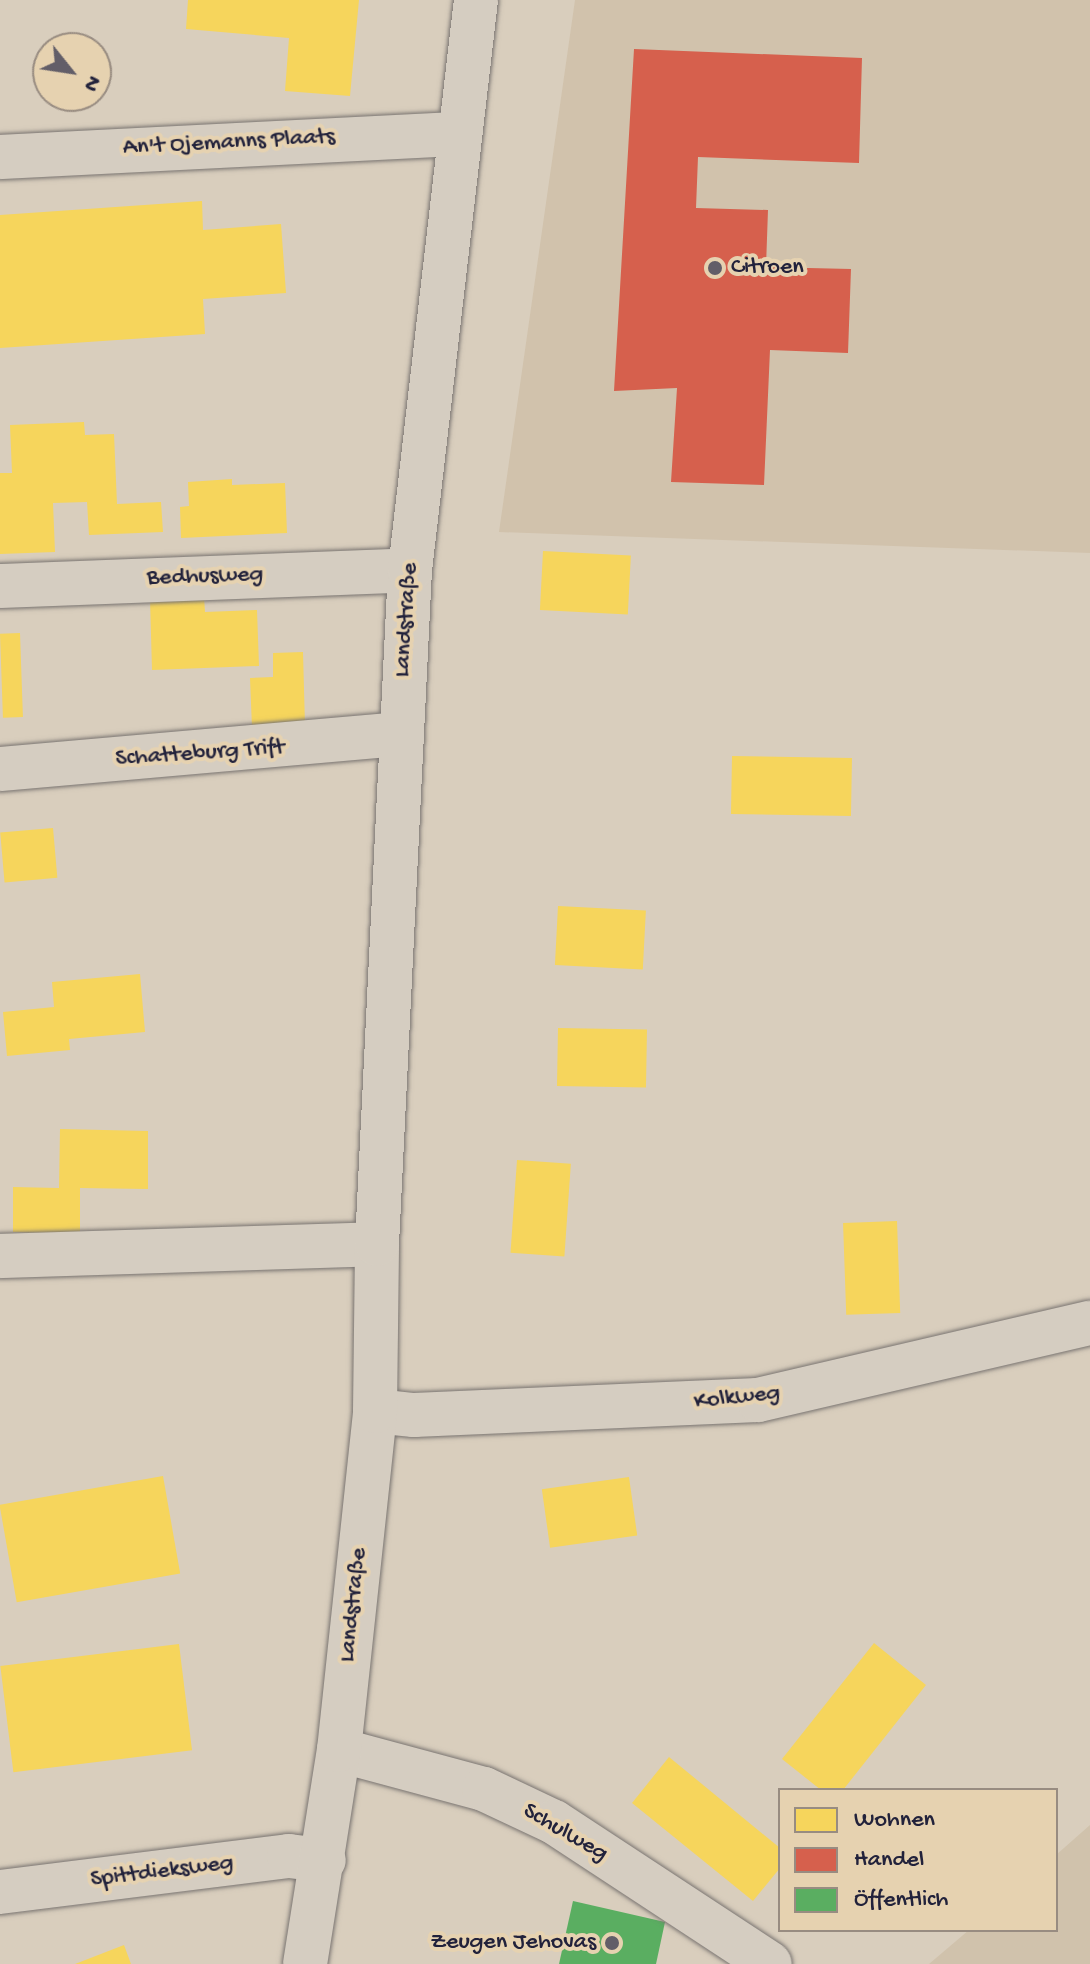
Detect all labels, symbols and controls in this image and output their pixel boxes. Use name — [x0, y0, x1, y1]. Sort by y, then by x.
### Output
north arrow — [32, 32, 112, 112]
text: N — [76, 70, 106, 96]
street label: An't Ojemanns Plaats — [122, 123, 336, 163]
place label: Citroen — [731, 254, 804, 282]
marker: Citroen — [706, 259, 724, 277]
street label: Bedhusweg — [146, 561, 264, 593]
street label: Landstraße — [389, 562, 425, 678]
street label: Schatteburg Trift — [115, 734, 285, 774]
street label: Kolkweg — [693, 1379, 781, 1417]
street label: Landstraße — [334, 1546, 374, 1664]
legend — [778, 1788, 1058, 1932]
street label: Schulweg — [517, 1797, 613, 1869]
text: Wohnen — [854, 1806, 935, 1835]
text: Handel — [854, 1846, 924, 1875]
street label: Spittdieksweg — [89, 1849, 235, 1895]
text: Öffentlich — [854, 1886, 948, 1915]
place label: Zeugen Jehovas — [431, 1929, 596, 1957]
marker: Zeugen Jehovas — [603, 1934, 621, 1952]

